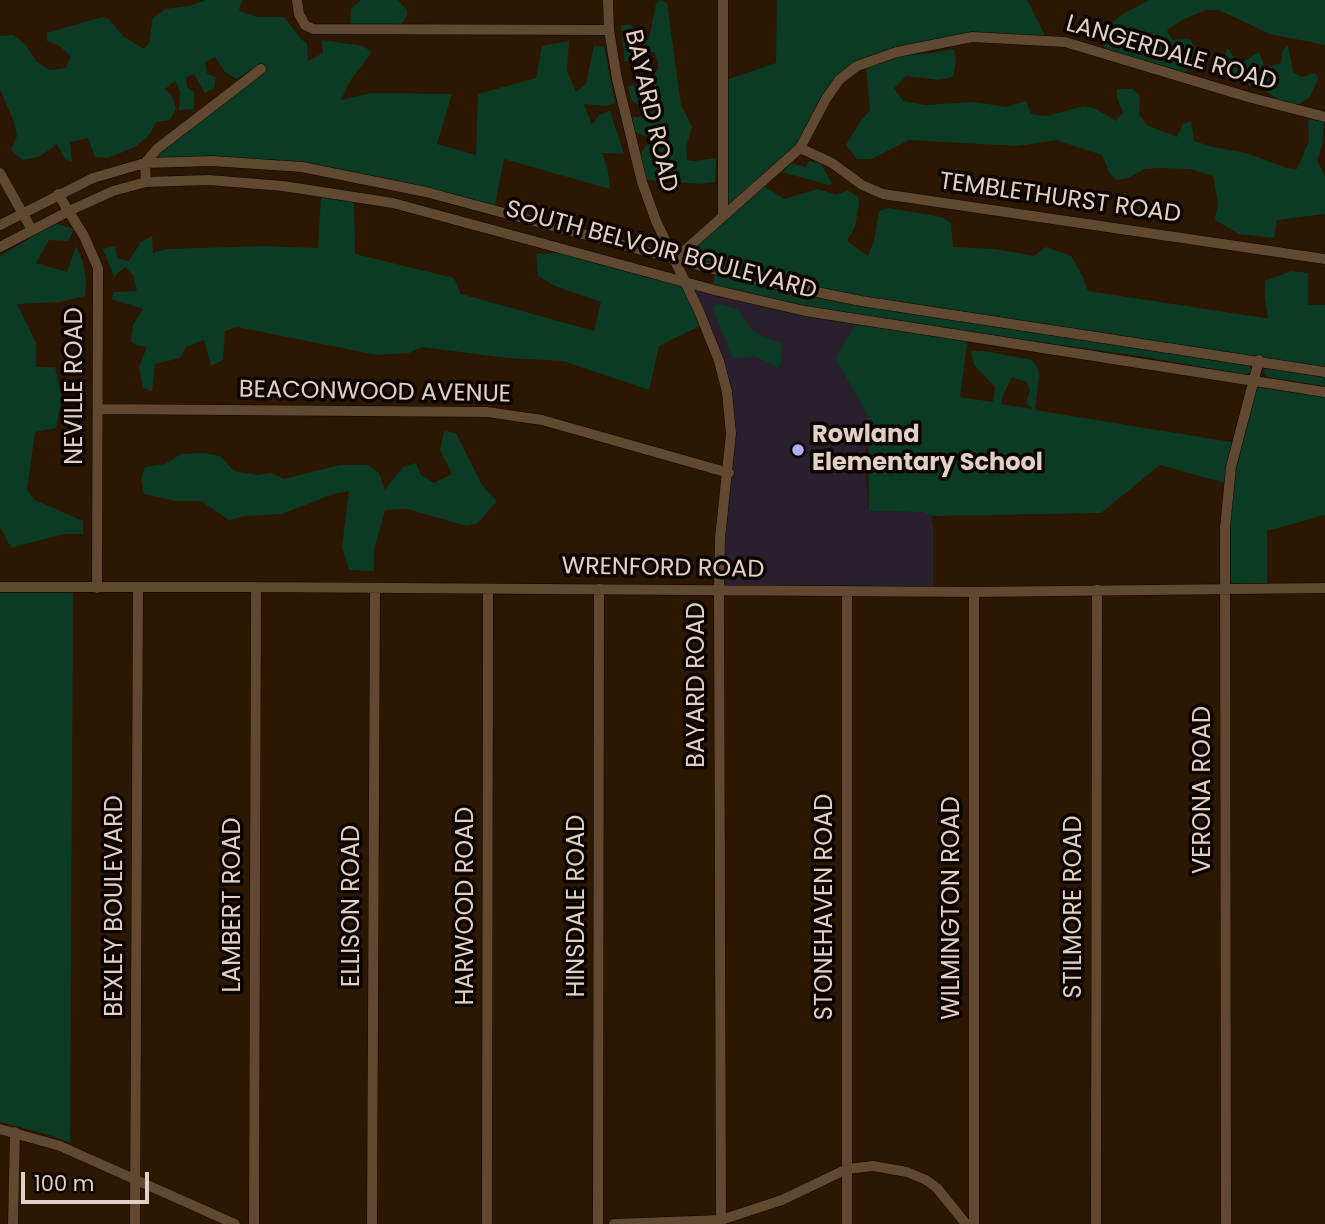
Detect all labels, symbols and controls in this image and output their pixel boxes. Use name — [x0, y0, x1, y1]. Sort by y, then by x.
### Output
street label: LANGERDALE ROAD — [1062, 10, 1280, 98]
street label: BAYARD ROAD — [617, 27, 683, 195]
street label: TEMBLETHURST ROAD — [937, 168, 1183, 230]
street label: SOUTH BELVOIR BOULEVARD — [502, 196, 820, 306]
street label: NEVILLE ROAD — [62, 307, 90, 465]
street label: BEACONWOOD AVENUE — [239, 376, 511, 410]
place label: Rowland Elementary School — [812, 422, 1043, 478]
marker: Rowland Elementary School — [790, 442, 806, 458]
street label: WRENFORD ROAD — [561, 553, 765, 585]
street label: BAYARD ROAD — [684, 602, 712, 768]
street label: VERONA ROAD — [1190, 706, 1218, 874]
street label: STONEHAVEN ROAD — [812, 794, 840, 1020]
street label: BEXLEY BOULEVARD — [102, 795, 130, 1017]
street label: WILMINGTON ROAD — [939, 796, 967, 1020]
street label: HARWOOD ROAD — [453, 807, 481, 1005]
street label: HINSDALE ROAD — [564, 815, 592, 997]
street label: STILMORE ROAD — [1061, 816, 1089, 998]
street label: LAMBERT ROAD — [220, 818, 248, 992]
street label: ELLISON ROAD — [339, 825, 367, 987]
scale bar — [24, 1158, 152, 1202]
text: 100 m — [34, 1169, 94, 1198]

